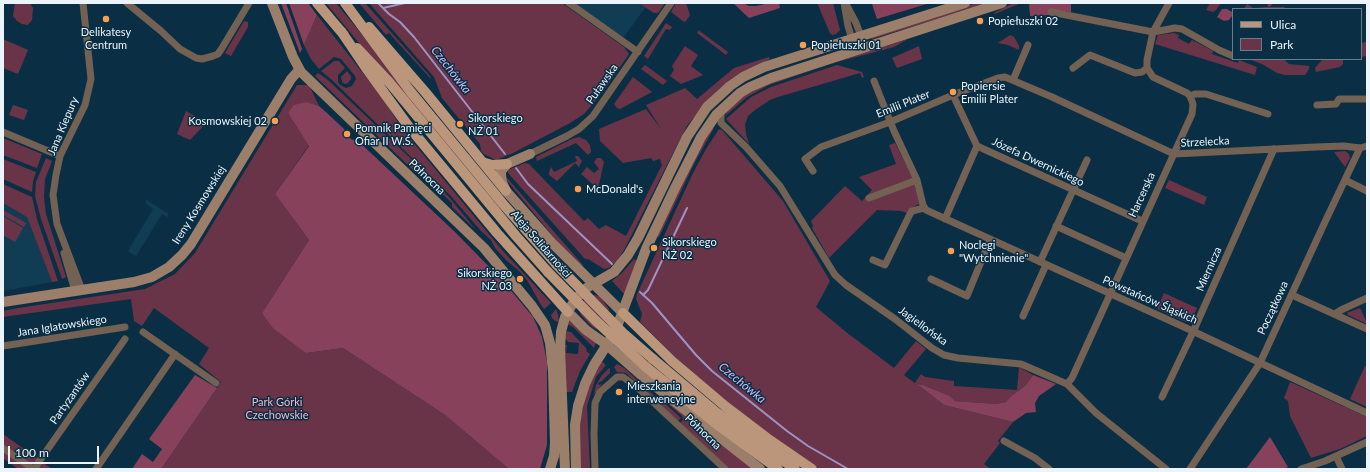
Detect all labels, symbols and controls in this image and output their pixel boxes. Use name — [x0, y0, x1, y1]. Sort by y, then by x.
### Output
legend — [1232, 8, 1362, 60]
marker: Delikatesy Centrum — [101, 14, 111, 24]
place label: Popiełuszki 02 — [988, 14, 1058, 28]
marker: Popiełuszki 02 — [975, 16, 985, 26]
text: Ulica — [1270, 17, 1296, 32]
place label: Delikatesy Centrum — [81, 25, 131, 51]
text: Park — [1270, 37, 1293, 52]
place label: Popiełuszki 01 — [811, 38, 881, 52]
marker: Popiełuszki 01 — [798, 40, 808, 50]
water label: Czechówka — [428, 43, 474, 97]
street label: Puławska — [583, 61, 621, 107]
place label: Popiersie Emilii Plater — [961, 79, 1018, 105]
street label: Emilii Plater — [874, 87, 932, 121]
marker: Popiersie Emilii Plater — [948, 87, 958, 97]
street label: Jana Kiepury — [45, 95, 81, 157]
place label: Sikorskiego NŻ 01 — [468, 111, 523, 137]
place label: Kosmowskiej 02 — [188, 114, 267, 128]
marker: Kosmowskiej 02 — [270, 116, 280, 126]
marker: Sikorskiego NŻ 01 — [455, 119, 465, 129]
place label: Pomnik Pamięci Ofiar II W.Ś. — [355, 121, 431, 147]
marker: Pomnik Pamięci Ofiar II W.Ś. — [342, 129, 352, 139]
street label: Strzelecka — [1180, 134, 1230, 150]
street label: Józefa Dwernickiego — [990, 135, 1086, 189]
street label: Północna — [406, 157, 448, 197]
street label: Ireny Kosmowskiej — [170, 163, 228, 247]
street label: Harcerska — [1126, 170, 1158, 220]
place label: McDonald's — [586, 182, 643, 196]
marker: McDonald's — [573, 184, 583, 194]
street label: Aleja Solidarności — [508, 208, 574, 280]
place label: Sikorskiego NŻ 02 — [662, 235, 717, 261]
place label: Noclegi "Wytchnienie" — [959, 238, 1028, 264]
marker: Sikorskiego NŻ 02 — [649, 243, 659, 253]
street label: Miernicza — [1193, 245, 1225, 293]
marker: Noclegi "Wytchnienie" — [946, 246, 956, 256]
place label: Sikorskiego NŻ 03 — [457, 266, 512, 292]
street label: Powstańców Śląskich — [1101, 273, 1199, 327]
marker: Sikorskiego NŻ 03 — [515, 274, 525, 284]
street label: Początkowa — [1255, 279, 1291, 337]
street label: Jagiellońska — [896, 304, 950, 348]
street label: Jana Iglatowskiego — [16, 312, 108, 340]
water label: Czechówka — [716, 360, 768, 406]
street label: Partyzantów — [47, 369, 93, 427]
place label: Mieszkania interwencyjne — [627, 379, 695, 405]
marker: Mieszkania interwencyjne — [614, 387, 624, 397]
park label: Park Górki Czechowskie — [246, 395, 308, 421]
street label: Północna — [682, 412, 724, 452]
scale bar — [10, 438, 101, 464]
text: 100 m — [15, 445, 49, 460]

